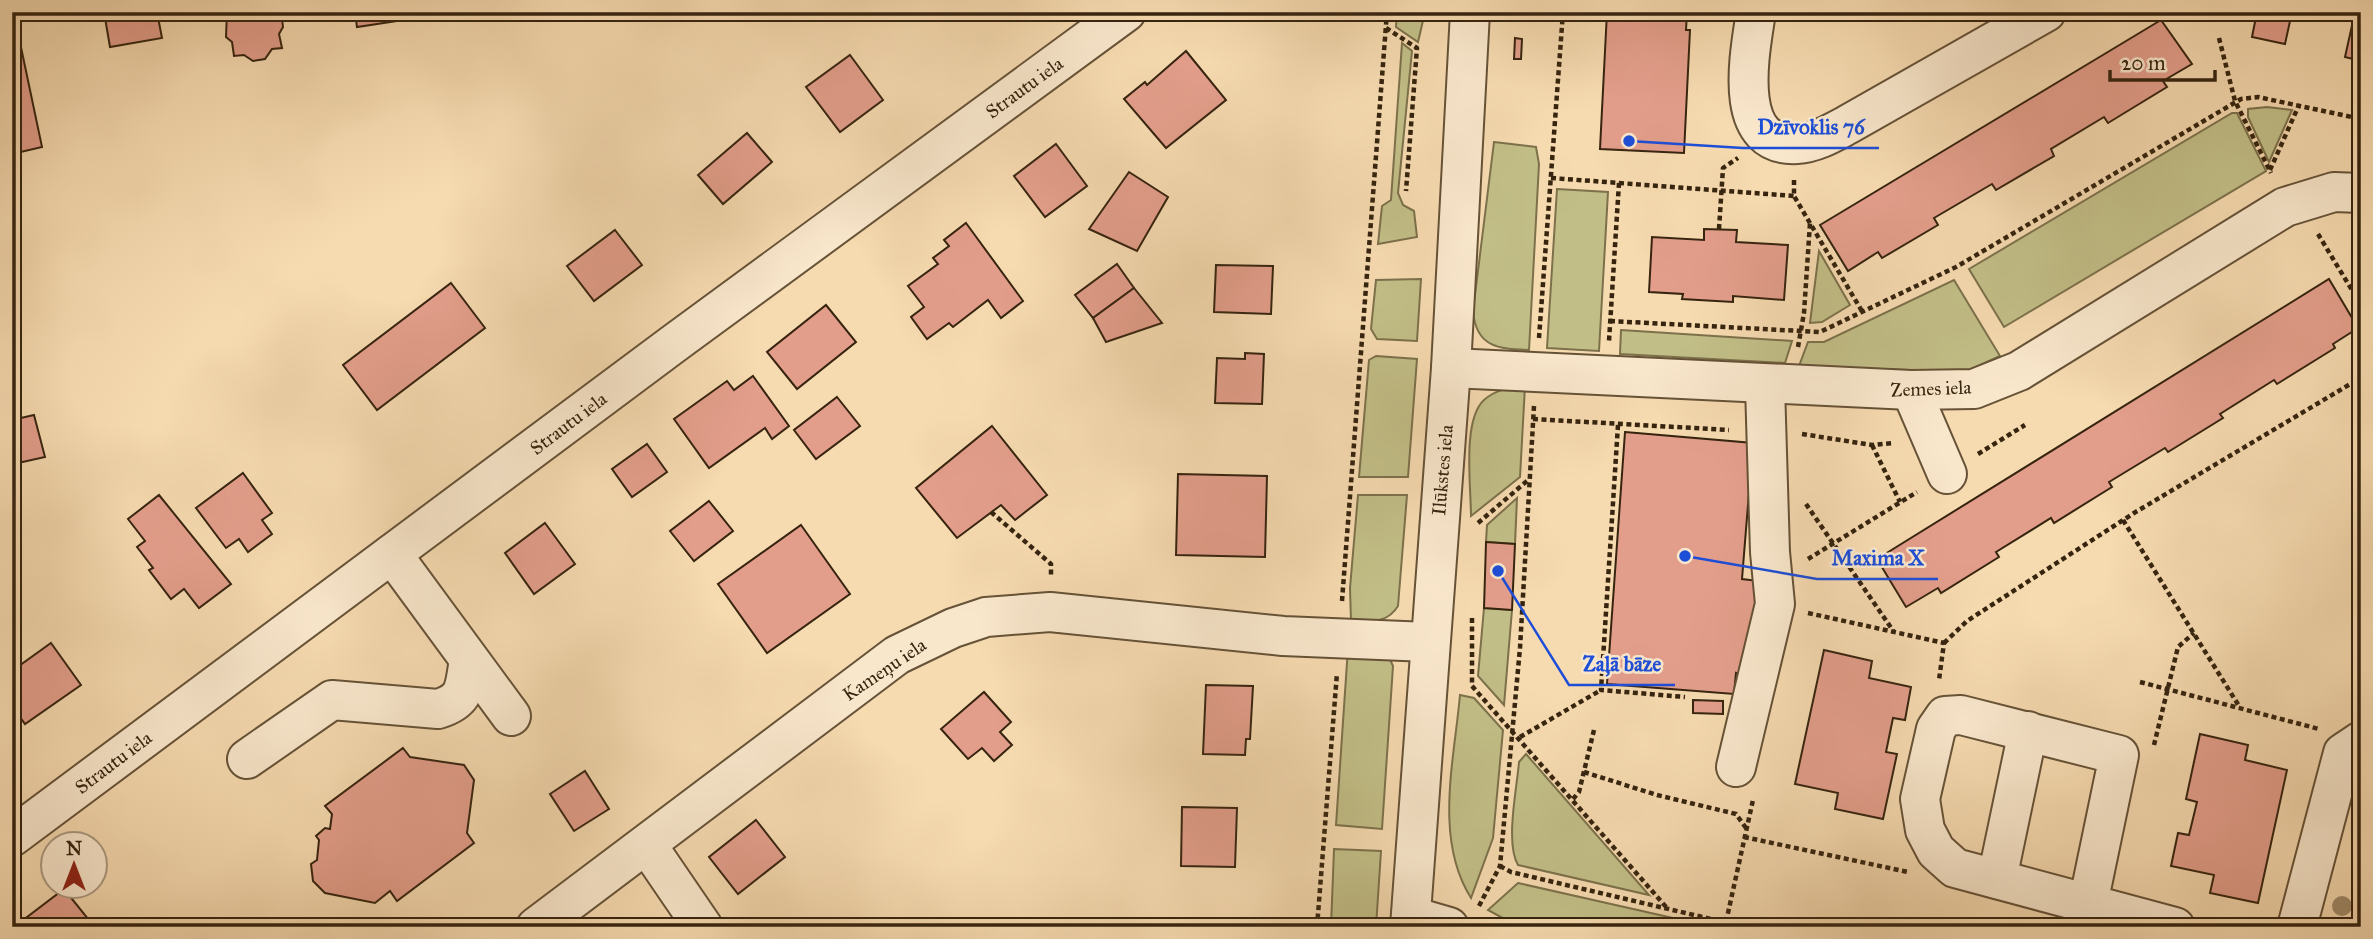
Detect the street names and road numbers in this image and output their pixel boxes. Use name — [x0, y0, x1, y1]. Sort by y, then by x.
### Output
street label: Strautu iela — [981, 51, 1068, 123]
street label: Zemes iela — [1890, 376, 1973, 401]
street label: Strautu iela — [525, 387, 612, 460]
street label: Ilūkstes iela — [1427, 423, 1458, 516]
street label: Kameņu iela — [838, 633, 931, 706]
street label: Strautu iela — [70, 726, 157, 799]

